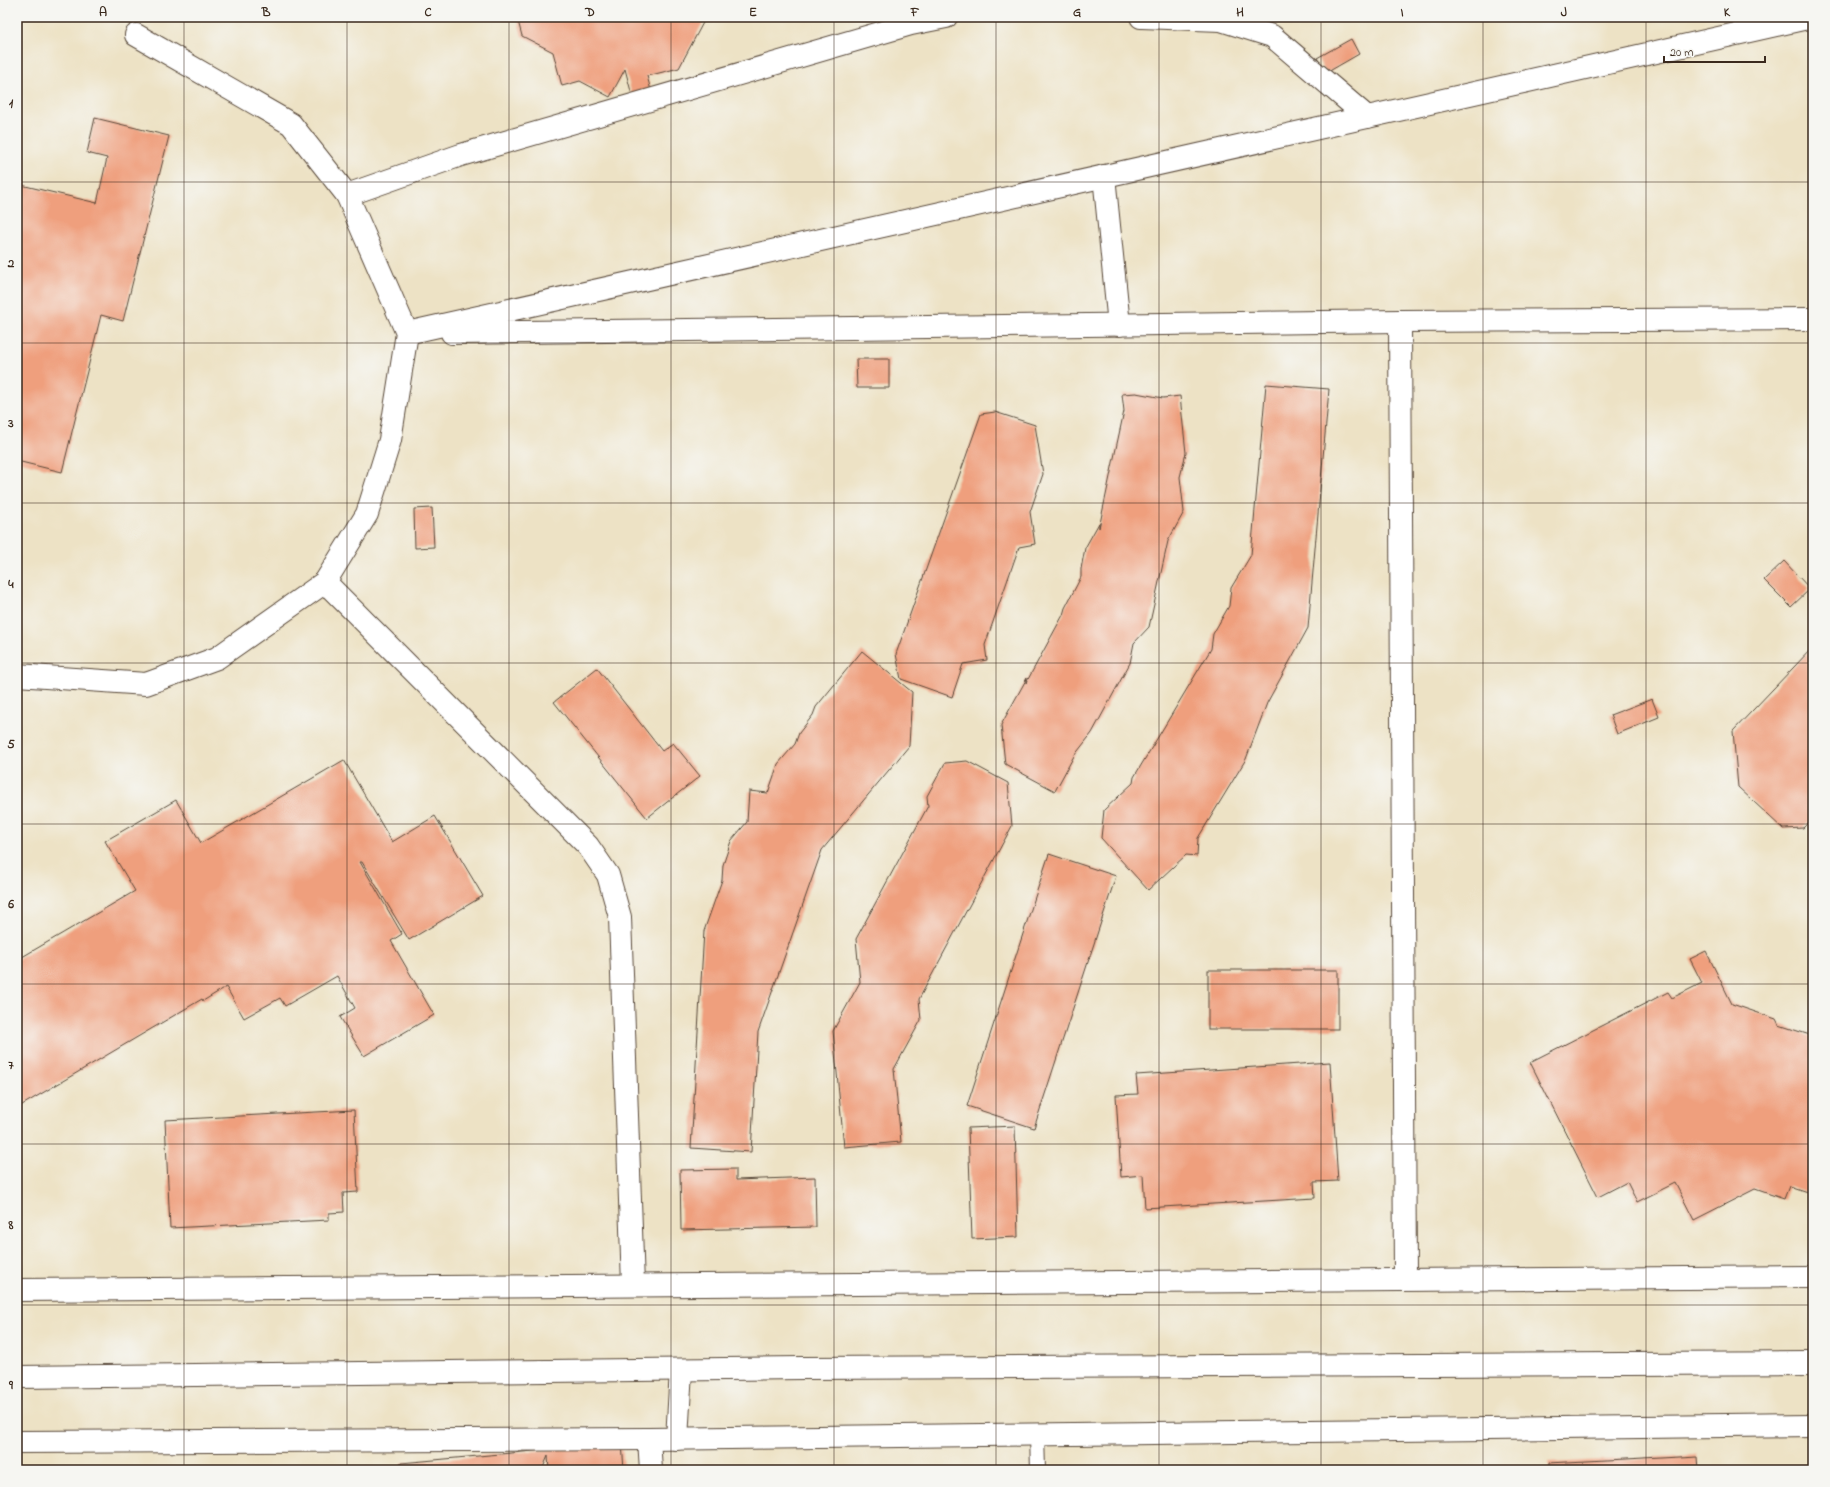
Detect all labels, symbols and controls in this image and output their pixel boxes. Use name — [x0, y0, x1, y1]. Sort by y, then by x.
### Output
text: A — [99, 3, 107, 22]
text: B — [261, 3, 271, 22]
text: C — [424, 3, 432, 22]
text: D — [584, 3, 595, 22]
text: E — [749, 3, 757, 22]
text: F — [910, 3, 920, 22]
text: G — [1073, 3, 1081, 22]
text: H — [1236, 3, 1244, 22]
text: I — [1400, 3, 1404, 22]
text: J — [1561, 3, 1567, 22]
text: K — [1724, 3, 1731, 22]
scale bar — [1664, 38, 1765, 64]
text: 20 m — [1670, 44, 1693, 62]
text: 1 — [9, 94, 14, 113]
text: 2 — [7, 254, 15, 273]
text: 3 — [7, 414, 14, 433]
text: 4 — [7, 575, 14, 594]
text: 5 — [7, 735, 15, 754]
text: 6 — [7, 895, 14, 914]
text: 7 — [8, 1056, 14, 1075]
text: 8 — [8, 1216, 14, 1235]
text: 9 — [8, 1376, 14, 1395]

